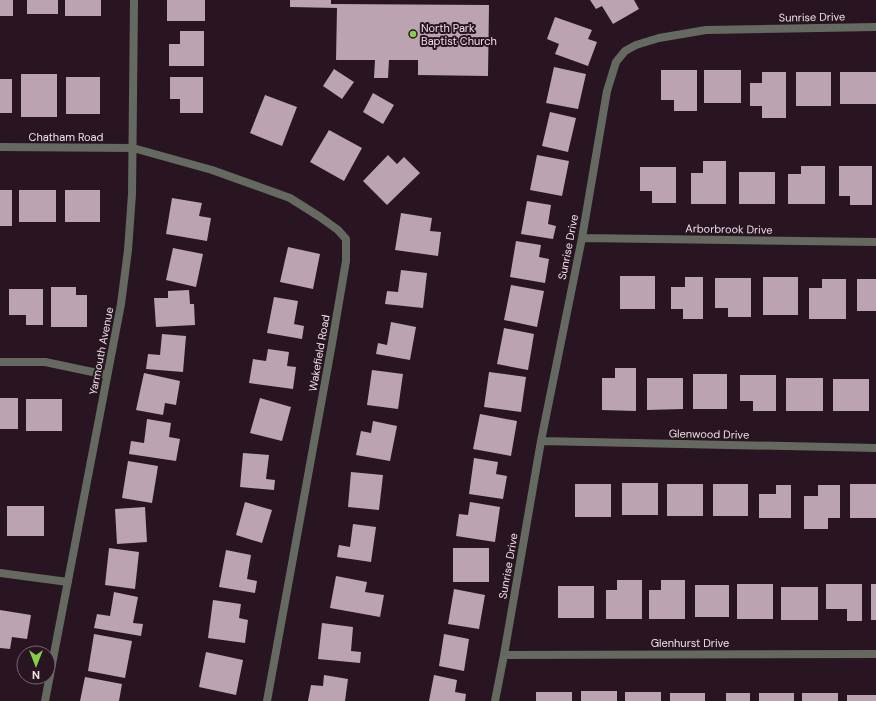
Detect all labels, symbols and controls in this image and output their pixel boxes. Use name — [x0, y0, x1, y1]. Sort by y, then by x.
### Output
street label: Sunrise Drive — [779, 9, 845, 25]
place label: North Park Baptist Church — [421, 21, 497, 48]
marker: North Park Baptist Church — [408, 29, 418, 39]
street label: Chatham Road — [29, 130, 104, 144]
street label: Sunrise Drive — [555, 213, 581, 281]
street label: Arborbrook Drive — [685, 221, 773, 237]
street label: Yarmouth Avenue — [86, 306, 116, 396]
street label: Wakefield Road — [305, 313, 333, 393]
street label: Glenwood Drive — [669, 426, 749, 442]
street label: Sunrise Drive — [495, 532, 521, 600]
street label: Glenhurst Drive — [651, 636, 729, 650]
north arrow — [16, 645, 56, 685]
text: N — [32, 668, 40, 682]

